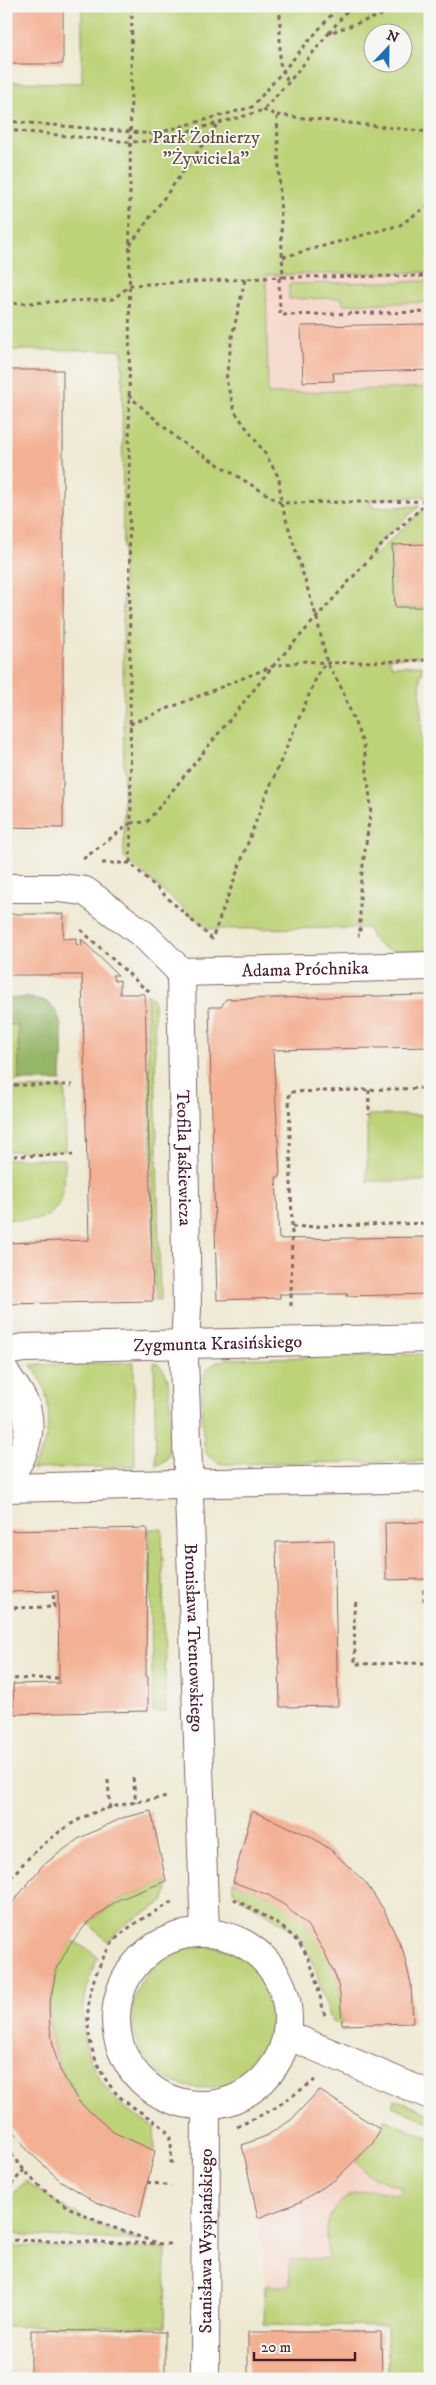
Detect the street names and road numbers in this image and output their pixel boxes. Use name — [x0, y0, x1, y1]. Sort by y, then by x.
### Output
street label: Adama Próchnika — [241, 957, 369, 983]
street label: Teofila Jaśkiewicza — [171, 1090, 196, 1227]
street label: Zygmunta Krasińskiego — [133, 1331, 303, 1357]
street label: Bronisława Trentowskiego — [179, 1543, 208, 1733]
street label: Stanisława Wyspiańskiego — [195, 2148, 218, 2333]

